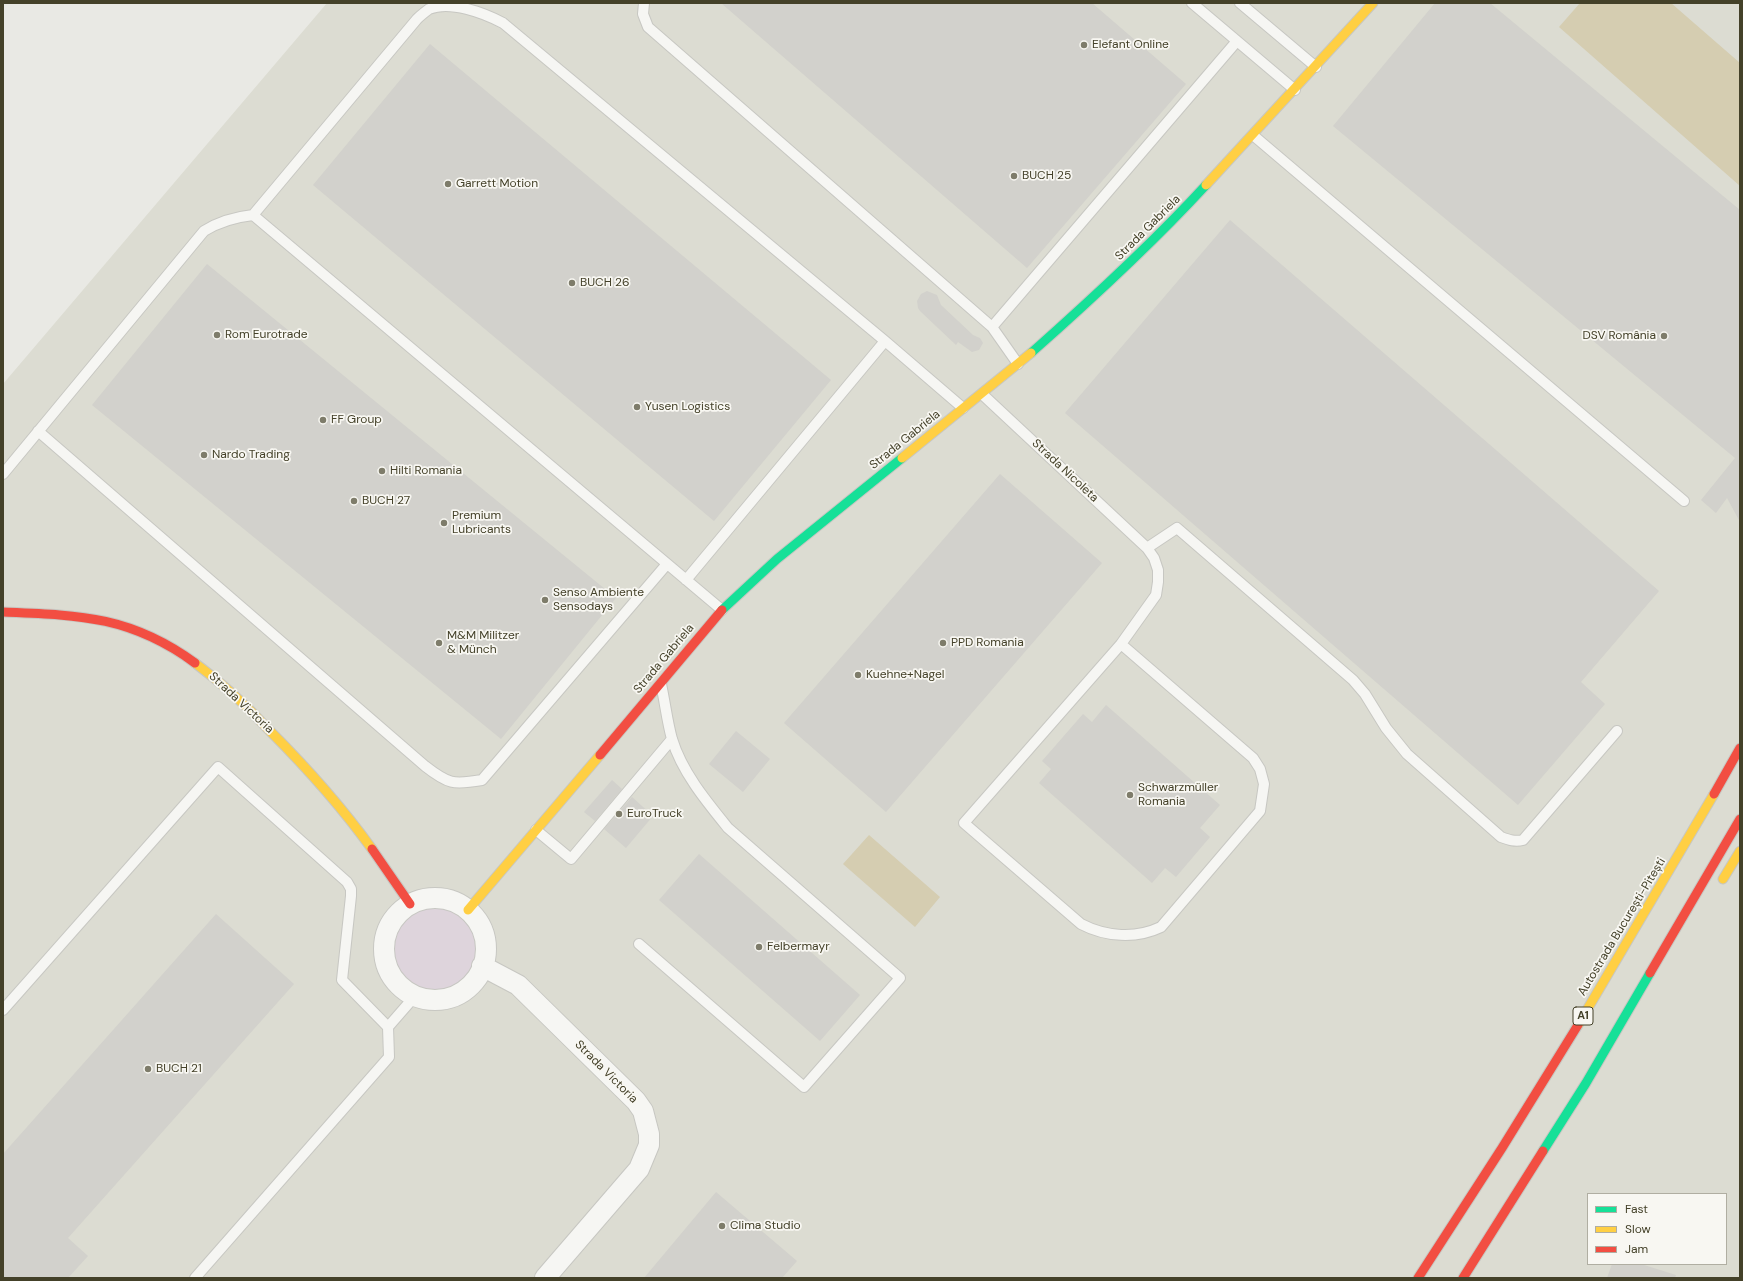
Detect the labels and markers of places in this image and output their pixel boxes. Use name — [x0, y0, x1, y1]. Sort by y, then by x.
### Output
place label: Elefant Online — [1092, 38, 1169, 52]
marker: Elefant Online — [1079, 40, 1089, 50]
place label: BUCH 25 — [1022, 169, 1071, 183]
marker: BUCH 25 — [1009, 171, 1019, 181]
place label: Garrett Motion — [456, 177, 538, 191]
marker: Garrett Motion — [443, 179, 453, 189]
place label: BUCH 26 — [580, 276, 630, 290]
marker: BUCH 26 — [567, 278, 577, 288]
place label: Rom Eurotrade — [225, 328, 308, 342]
place label: DSV România — [1582, 329, 1656, 343]
marker: Rom Eurotrade — [212, 330, 222, 340]
marker: DSV România — [1659, 331, 1669, 341]
place label: Yusen Logistics — [645, 400, 730, 414]
marker: Yusen Logistics — [632, 402, 642, 412]
place label: FF Group — [331, 413, 382, 427]
marker: FF Group — [318, 415, 328, 425]
place label: Nardo Trading — [212, 448, 290, 462]
marker: Nardo Trading — [199, 450, 209, 460]
place label: Hilti Romania — [390, 464, 462, 478]
marker: Hilti Romania — [377, 466, 387, 476]
place label: BUCH 27 — [362, 494, 410, 508]
marker: BUCH 27 — [349, 496, 359, 506]
place label: Premium Lubricants — [452, 509, 511, 537]
marker: Premium Lubricants — [439, 518, 449, 528]
place label: Senso Ambiente Sensodays — [553, 586, 644, 614]
marker: Senso Ambiente Sensodays — [540, 595, 550, 605]
place label: M&M Militzer & Münch — [447, 629, 519, 657]
place label: PPD Romania — [951, 636, 1024, 650]
marker: M&M Militzer & Münch — [434, 638, 444, 648]
marker: PPD Romania — [938, 638, 948, 648]
place label: Kuehne+Nagel — [866, 668, 944, 682]
marker: Kuehne+Nagel — [853, 670, 863, 680]
place label: Schwarzmüller Romania — [1138, 781, 1218, 809]
marker: Schwarzmüller Romania — [1125, 790, 1135, 800]
place label: EuroTruck — [627, 807, 682, 821]
marker: EuroTruck — [614, 809, 624, 819]
place label: Felbermayr — [767, 940, 830, 954]
marker: Felbermayr — [754, 942, 764, 952]
place label: BUCH 21 — [156, 1062, 202, 1076]
marker: BUCH 21 — [143, 1064, 153, 1074]
place label: Clima Studio — [730, 1219, 801, 1233]
marker: Clima Studio — [717, 1221, 727, 1231]

